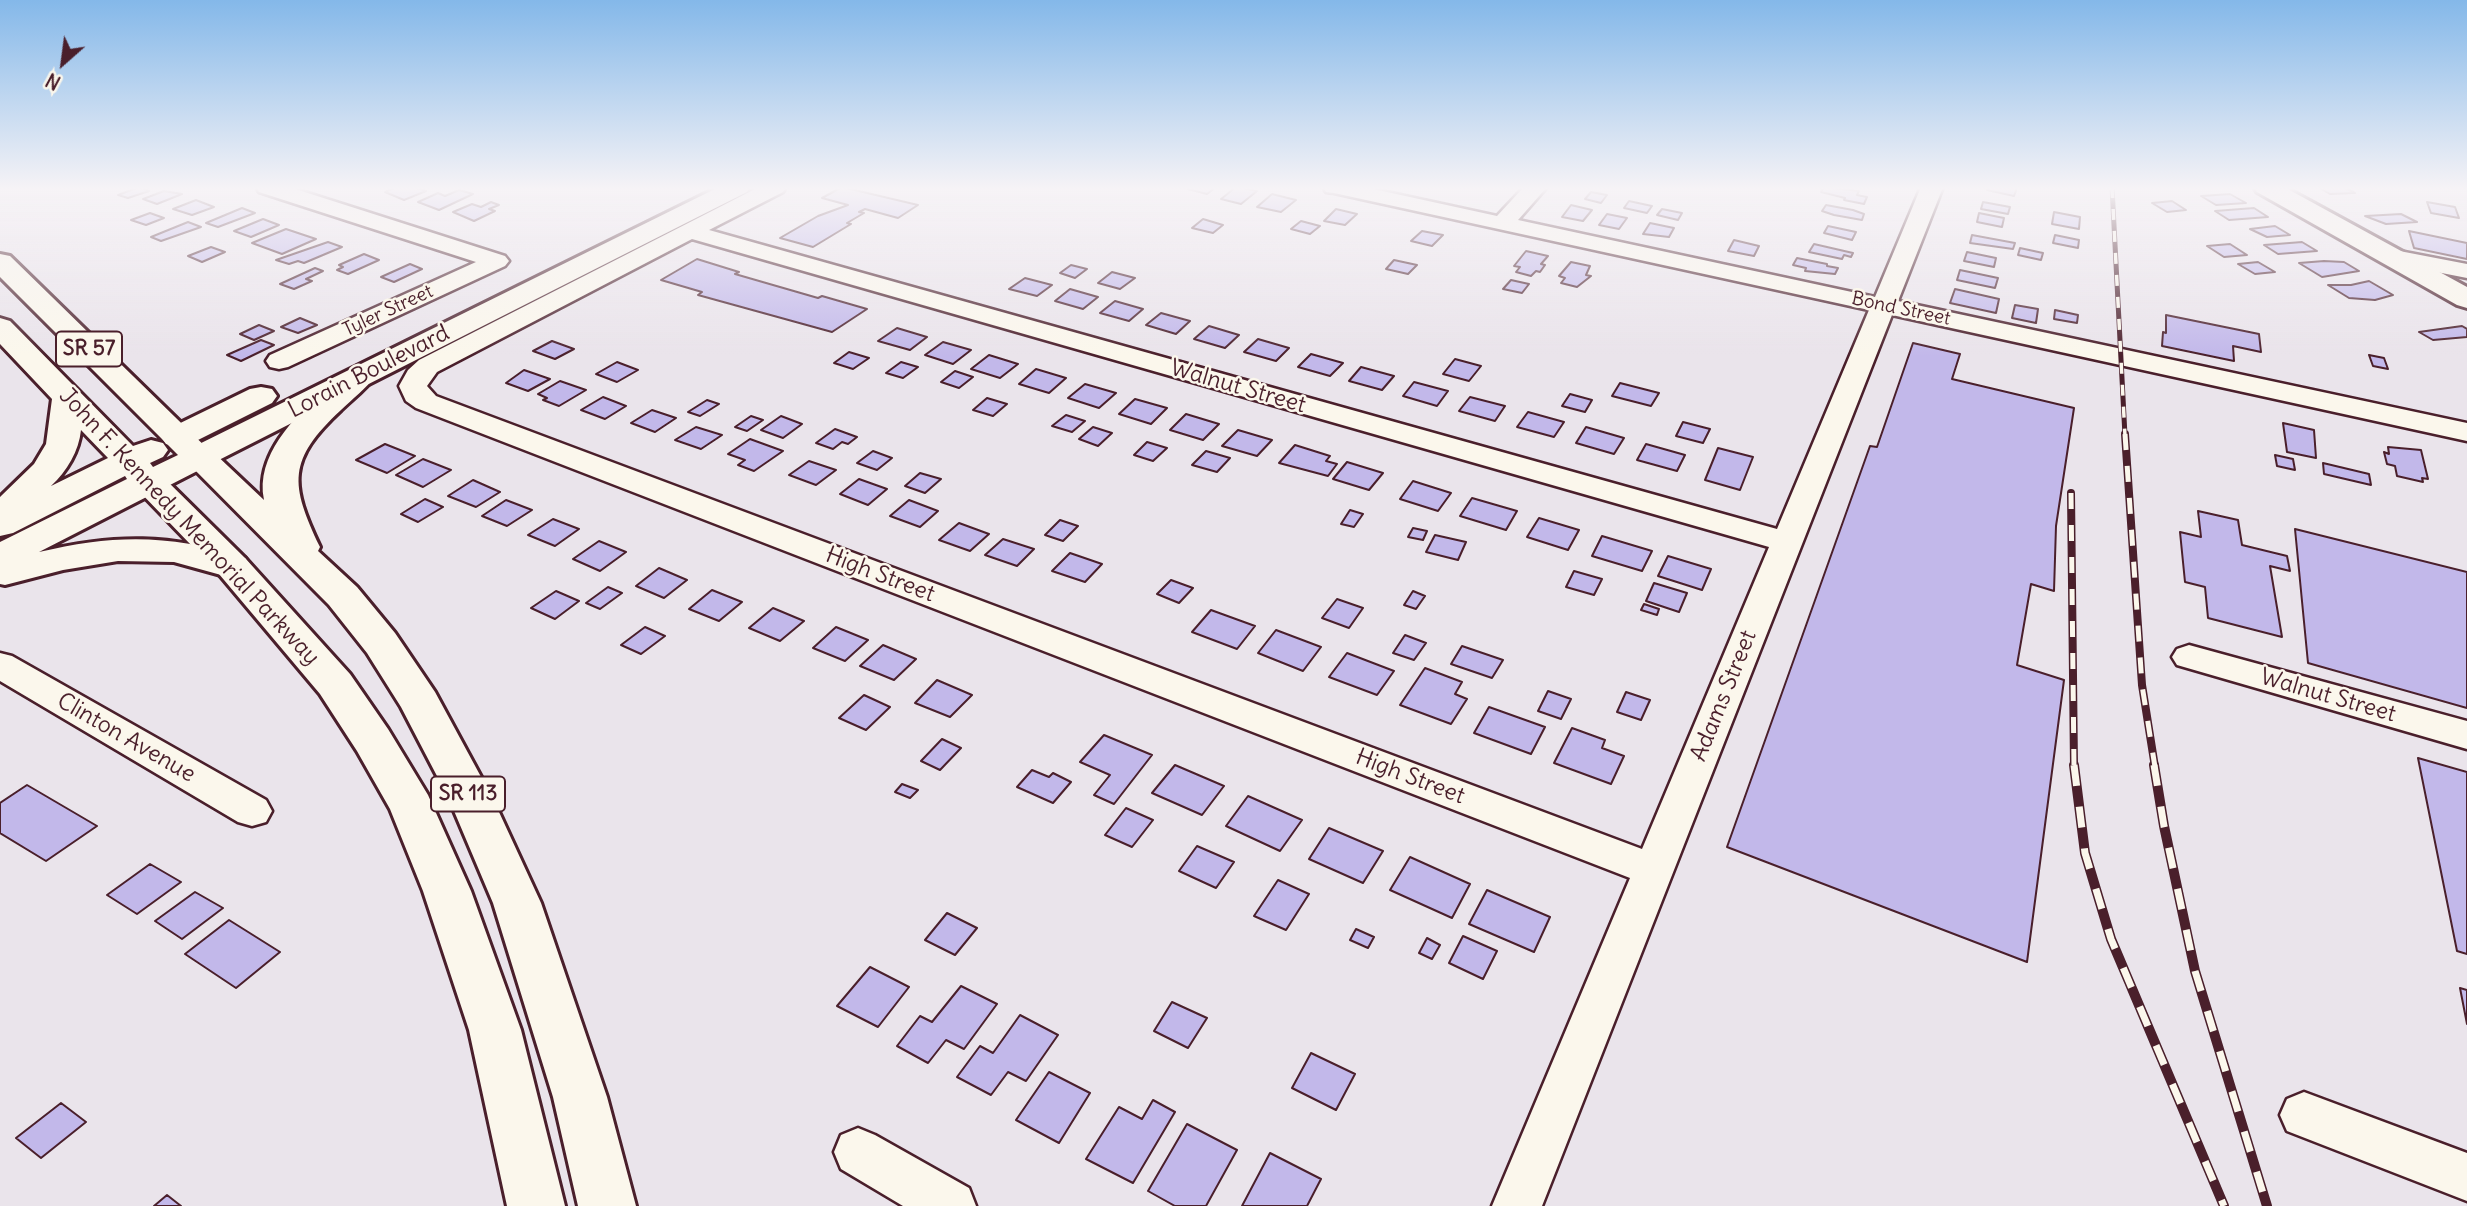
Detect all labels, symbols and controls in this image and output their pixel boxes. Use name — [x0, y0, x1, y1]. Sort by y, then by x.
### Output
north arrow — [28, 28, 98, 98]
text: N — [42, 68, 65, 95]
street label: Tyler Street — [339, 280, 437, 342]
street label: Bond Street — [1849, 287, 1953, 331]
street label: Lorain Boulevard — [284, 319, 454, 425]
road number: SR 57 — [56, 332, 122, 366]
street label: Walnut Street — [1167, 354, 1309, 420]
street label: John F. Kennedy Memorial Parkway — [53, 383, 325, 671]
street label: High Street — [822, 542, 938, 608]
street label: Adams Street — [1685, 626, 1763, 766]
street label: Walnut Street — [2257, 663, 2399, 729]
street label: Clinton Avenue — [52, 687, 200, 789]
street label: High Street — [1352, 744, 1468, 810]
road number: SR 113 — [431, 776, 505, 812]

